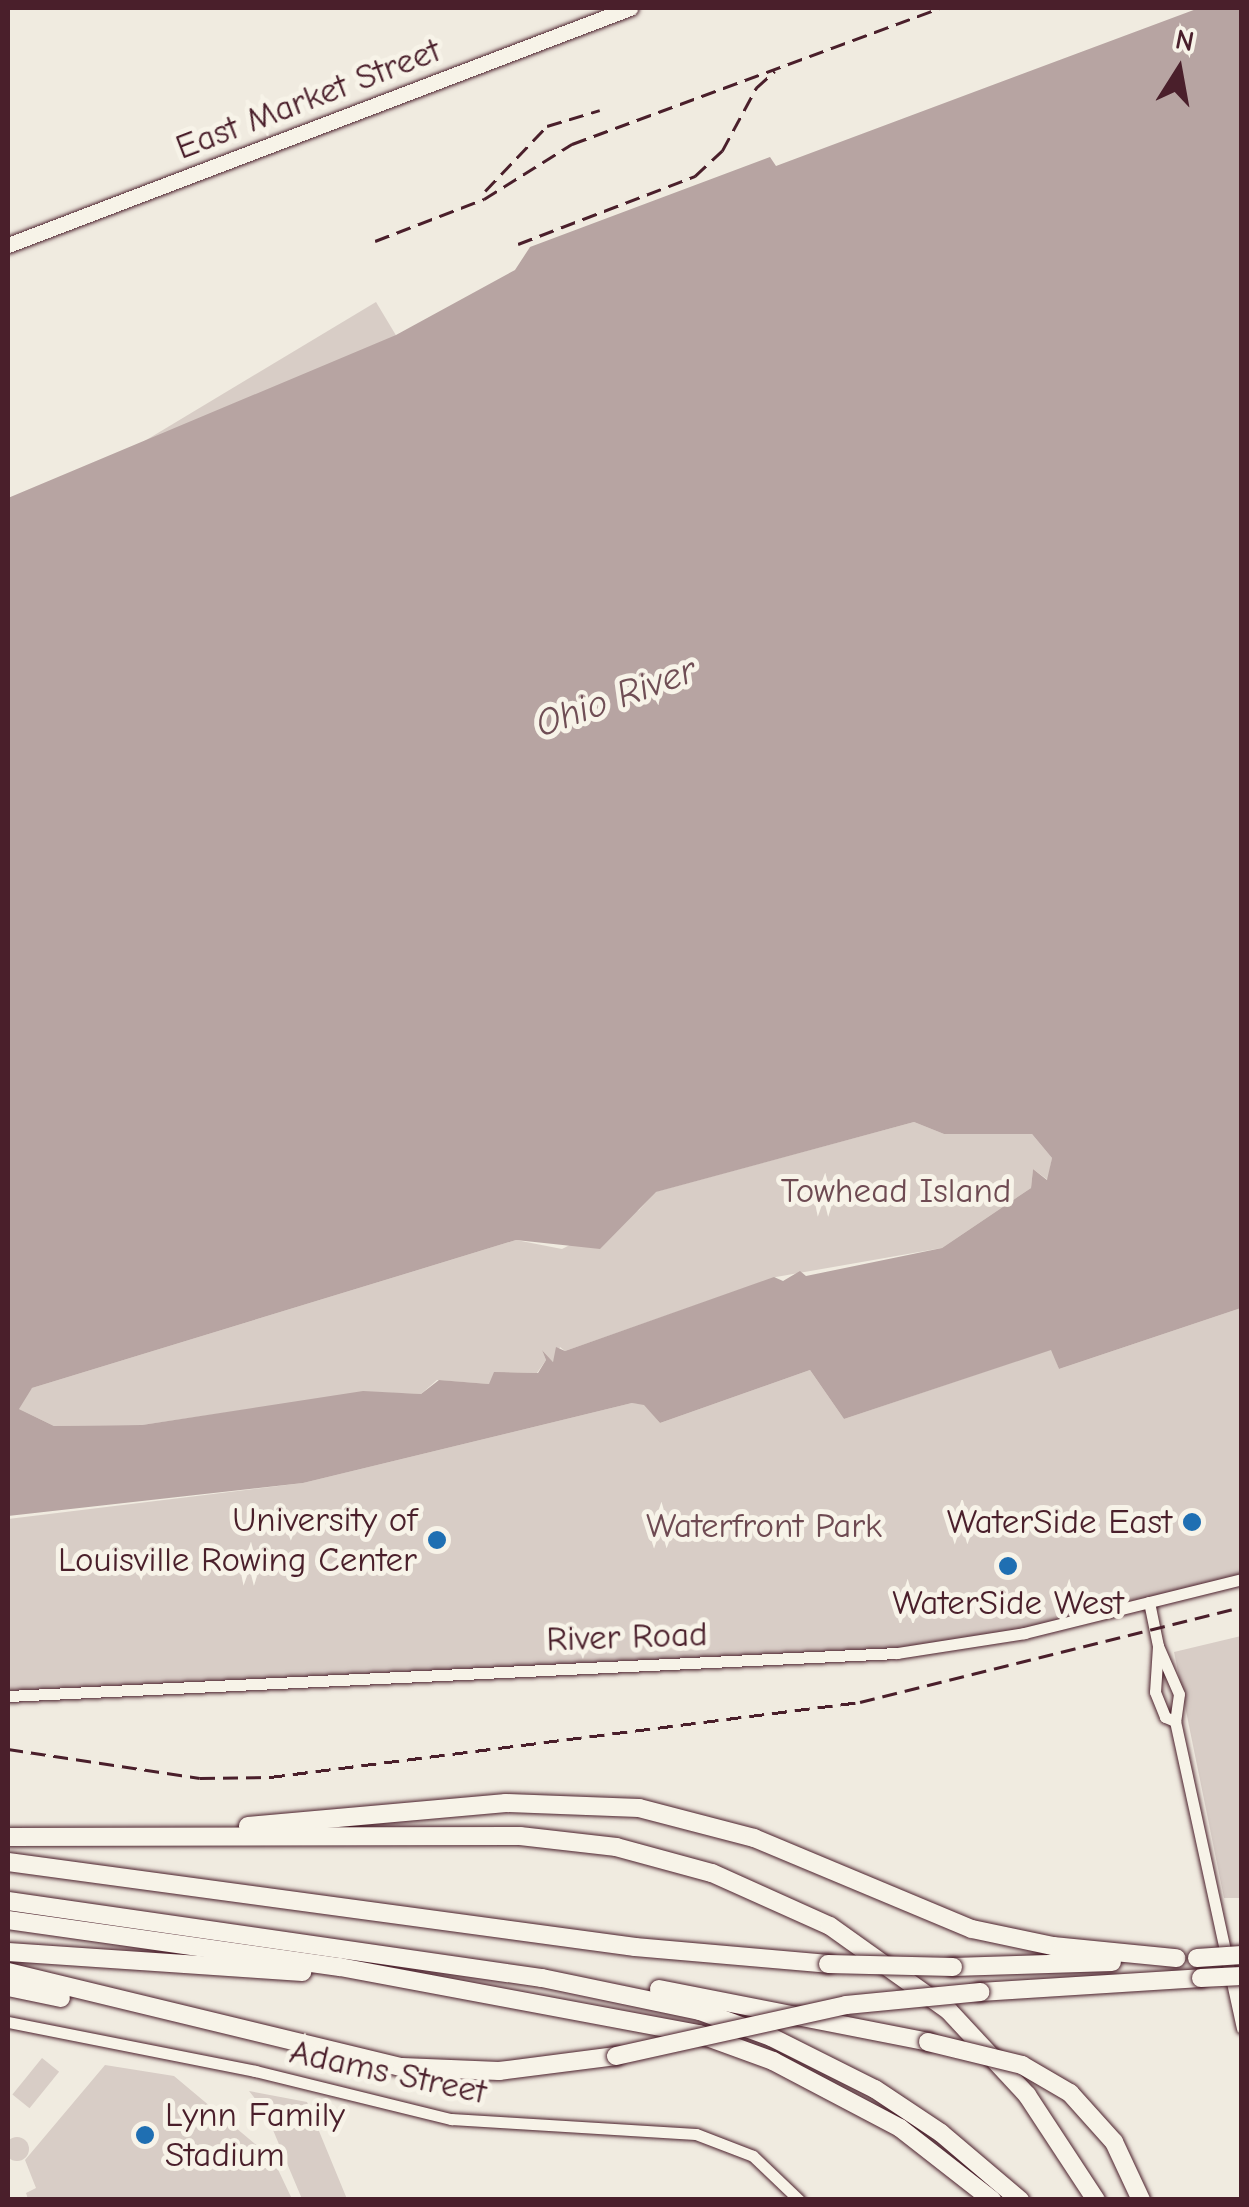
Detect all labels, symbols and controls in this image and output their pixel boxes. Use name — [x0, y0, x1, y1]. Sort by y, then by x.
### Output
north arrow — [1129, 20, 1229, 120]
text: N — [1173, 23, 1197, 58]
street label: East Market Street — [170, 29, 446, 169]
water label: Ohio River — [530, 648, 702, 748]
park label: Towhead Island — [781, 1170, 1011, 1212]
place label: University of Louisville Rowing Center — [58, 1499, 417, 1581]
place label: WaterSide East — [947, 1501, 1172, 1543]
park label: Waterfront Park — [646, 1505, 882, 1547]
marker: WaterSide East — [1181, 1511, 1203, 1533]
marker: University of Louisville Rowing Center — [426, 1529, 448, 1551]
marker: WaterSide West — [997, 1555, 1019, 1577]
place label: WaterSide West — [892, 1582, 1124, 1624]
street label: River Road — [546, 1613, 708, 1661]
street label: Adams Street — [286, 2031, 490, 2113]
place label: Lynn Family Stadium — [165, 2094, 345, 2176]
marker: Lynn Family Stadium — [134, 2124, 156, 2146]

